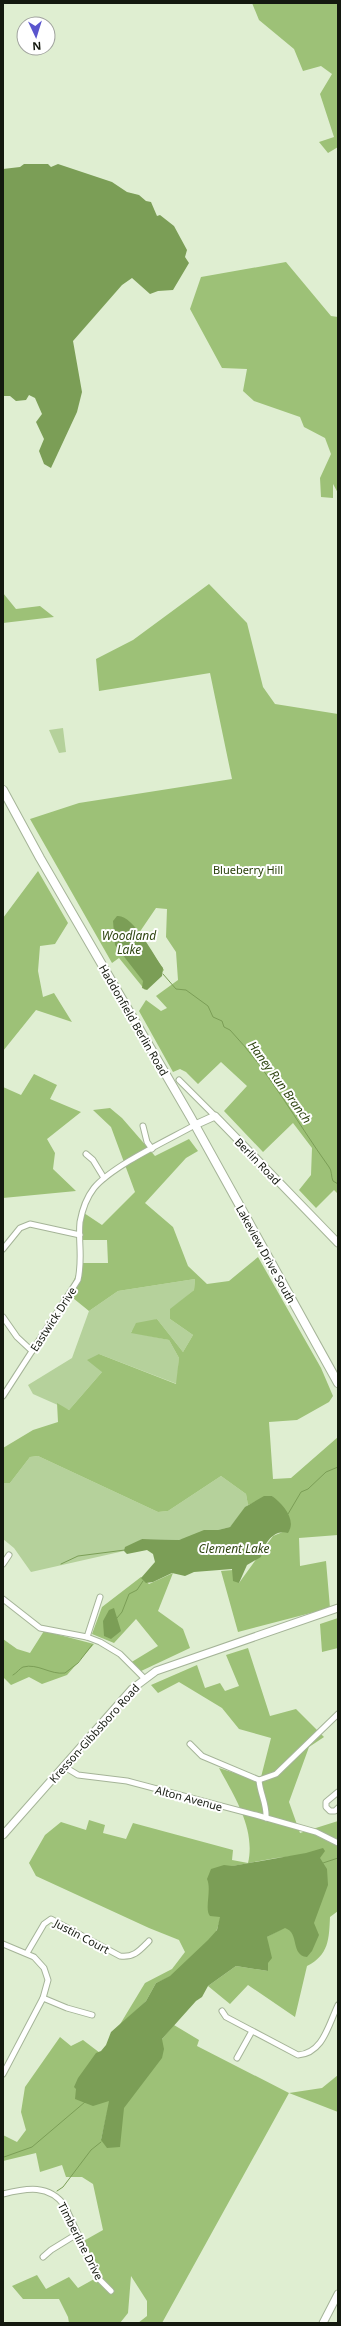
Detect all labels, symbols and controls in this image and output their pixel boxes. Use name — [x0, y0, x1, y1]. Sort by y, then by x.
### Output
north arrow — [16, 16, 56, 56]
text: N — [32, 39, 42, 54]
park label: Blueberry Hill — [213, 862, 283, 877]
water label: Woodland Lake — [102, 927, 157, 958]
street label: Haddonfield Berlin Road — [96, 962, 172, 1078]
water label: Haney Run Branch — [244, 1037, 316, 1127]
street label: Berlin Road — [232, 1134, 284, 1188]
street label: Lakeview Drive South — [233, 1202, 299, 1306]
street label: Eastwick Drive — [26, 1284, 80, 1354]
water label: Clement Lake — [199, 1540, 269, 1557]
street label: Kresson-Gibbsboro Road — [46, 1680, 142, 1786]
street label: Alton Avenue — [154, 1782, 224, 1814]
street label: Justin Court — [51, 1915, 112, 1957]
street label: Timberline Drive — [55, 2200, 107, 2282]

